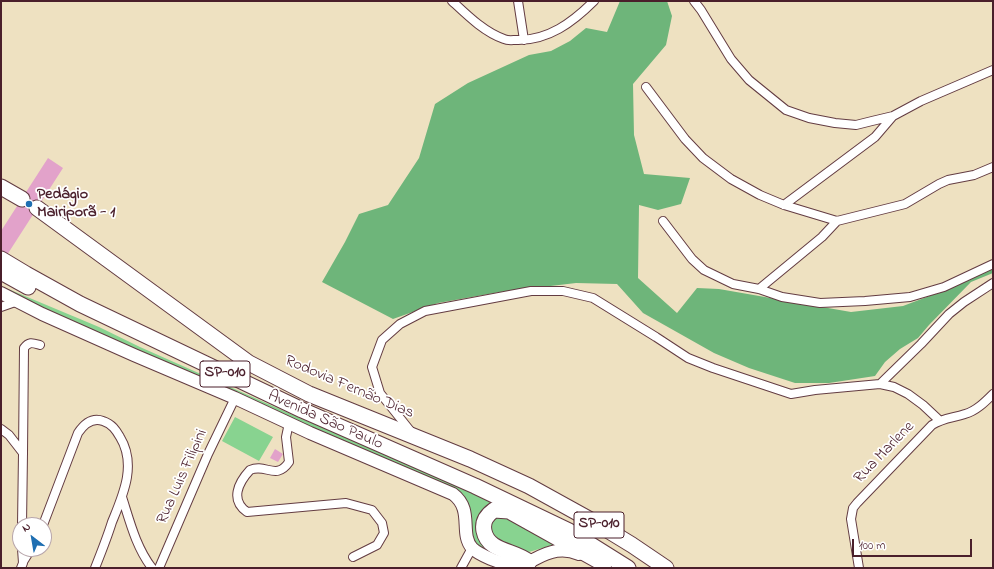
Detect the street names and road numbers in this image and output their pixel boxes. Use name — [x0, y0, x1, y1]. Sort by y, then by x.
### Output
street label: Rodovia Fernão Dias — [282, 352, 416, 424]
road number: SP-010 — [200, 361, 250, 387]
street label: Avenida São Paulo — [265, 387, 385, 455]
street label: Rua Marlene — [851, 418, 919, 488]
street label: Rua Luis Filipini — [154, 427, 212, 527]
road number: SP-010 — [574, 512, 624, 538]

